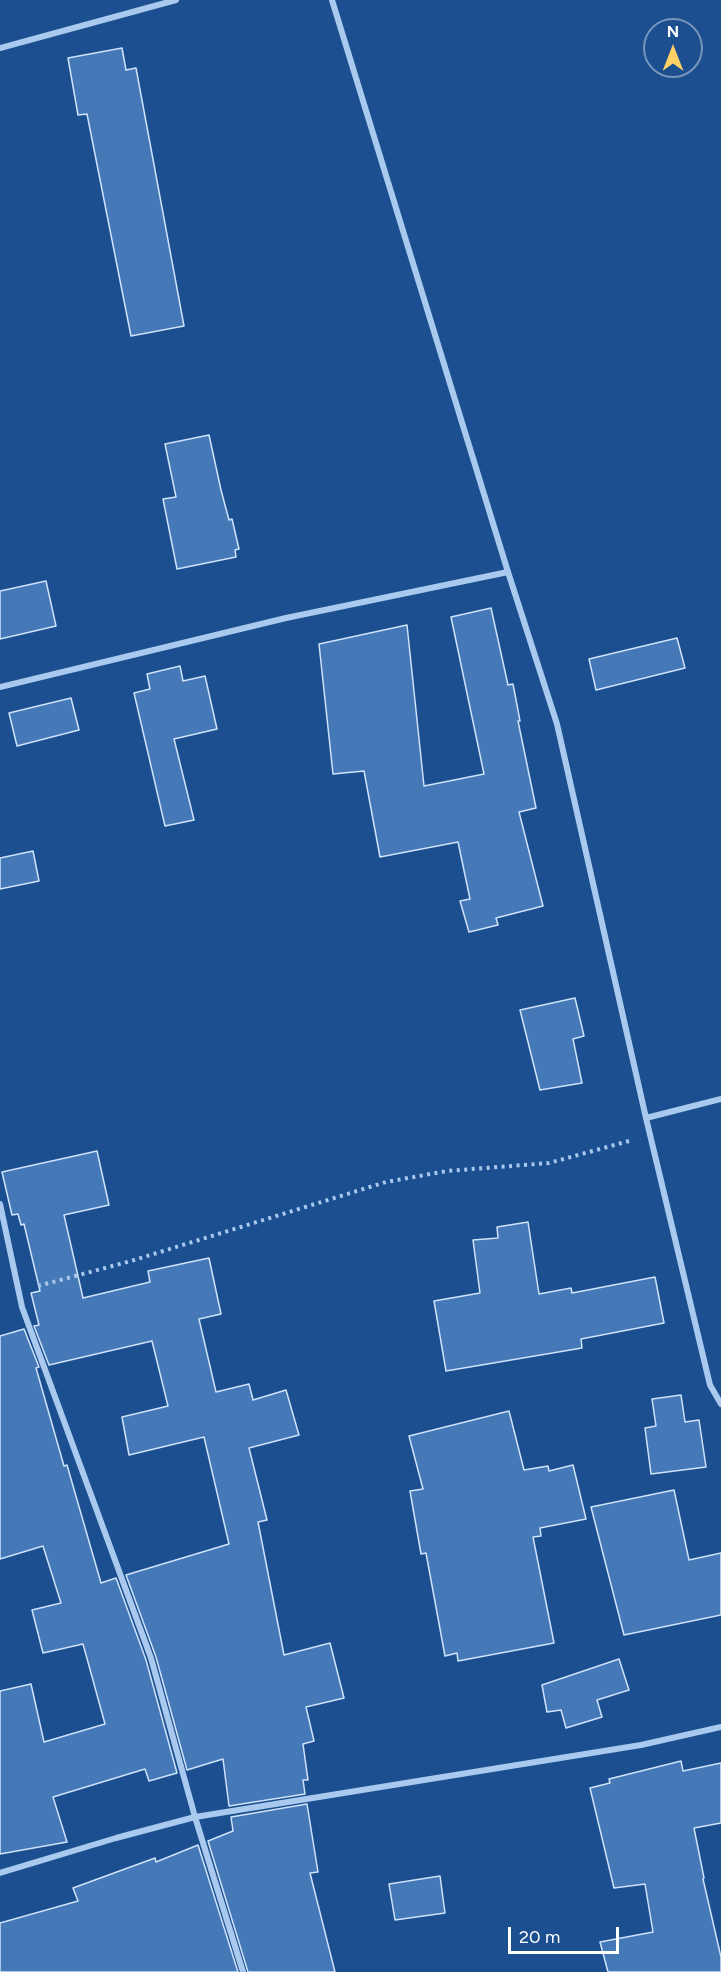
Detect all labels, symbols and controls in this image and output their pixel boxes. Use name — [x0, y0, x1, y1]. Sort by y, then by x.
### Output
north arrow — [643, 18, 703, 78]
text: N — [667, 22, 679, 41]
scale bar — [511, 1915, 622, 1953]
text: 20 m — [519, 1926, 560, 1948]

